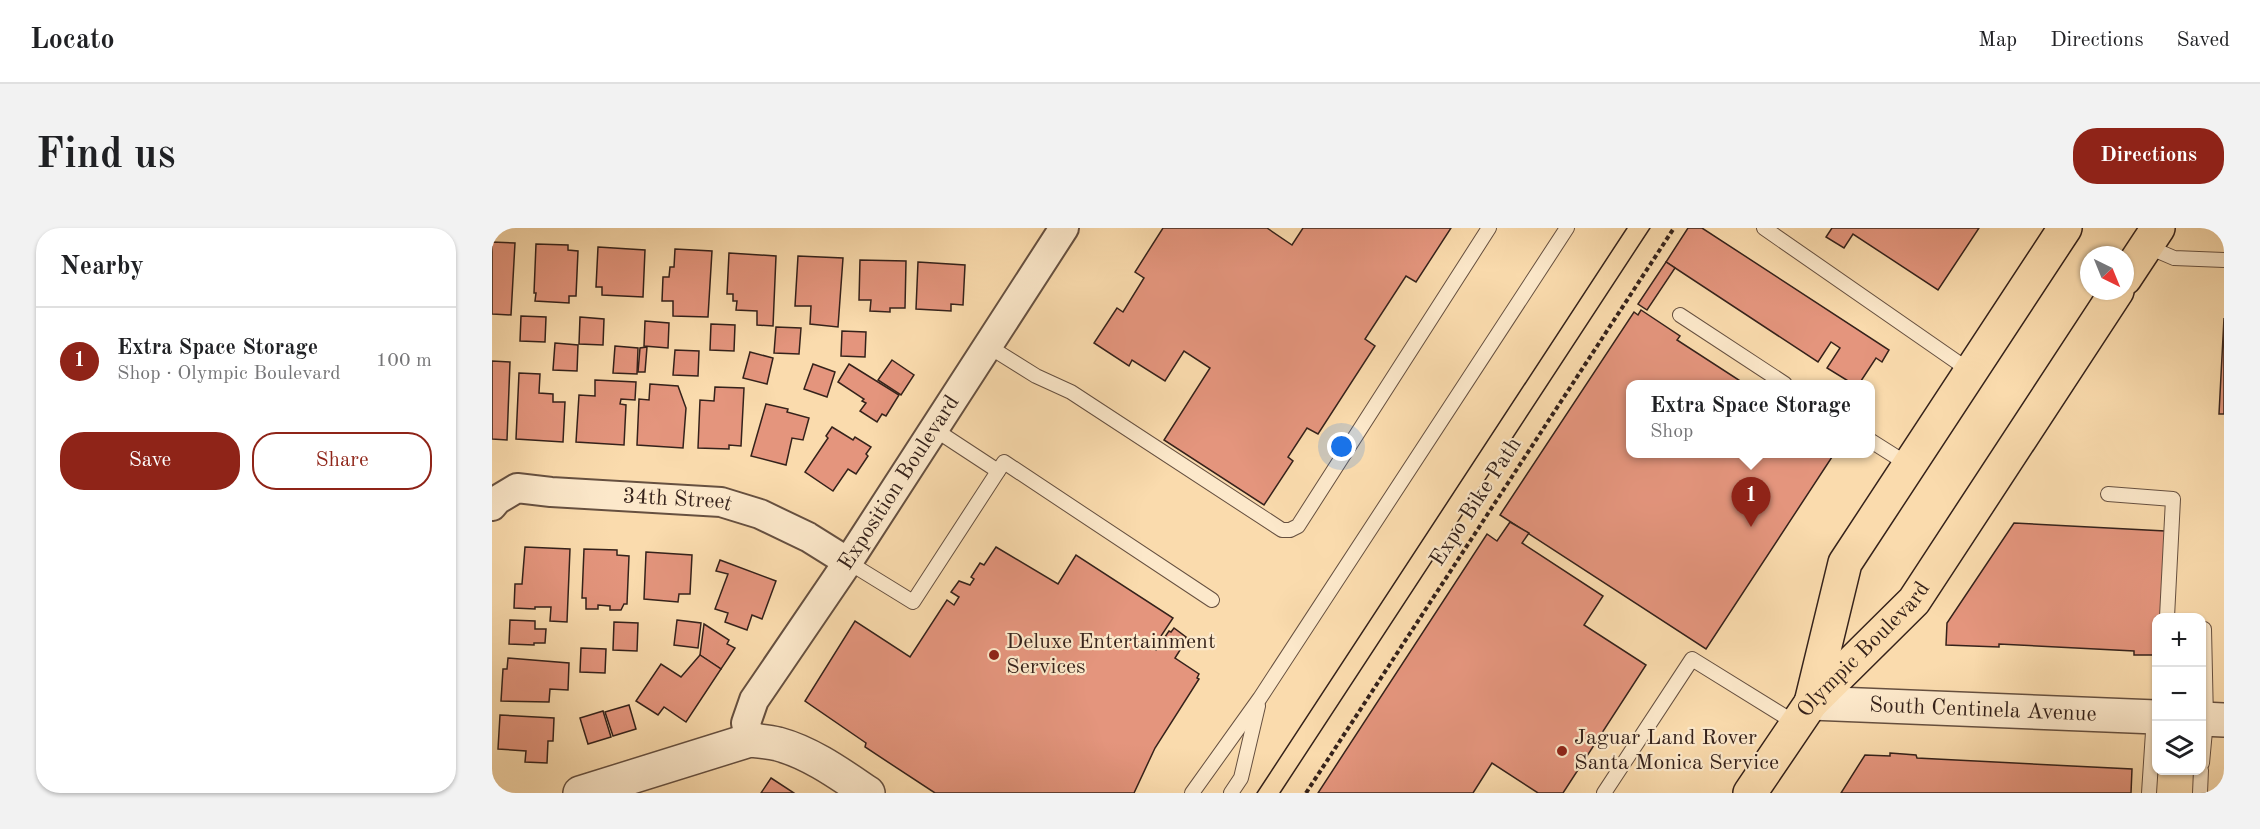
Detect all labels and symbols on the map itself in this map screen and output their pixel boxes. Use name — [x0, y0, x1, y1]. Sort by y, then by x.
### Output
north arrow — [2080, 246, 2134, 300]
street label: Exposition Boulevard — [835, 392, 964, 574]
your location — [1327, 432, 1356, 461]
street label: Expo Bike Path — [1426, 434, 1526, 570]
pin: 1 — [1732, 478, 1770, 527]
street label: 34th Street — [622, 485, 735, 516]
street label: Olympic Boulevard — [1794, 578, 1934, 721]
place label: Deluxe Entertainment Services — [1006, 631, 1216, 678]
marker: Deluxe Entertainment Services — [987, 648, 1001, 662]
street label: South Centinela Avenue — [1869, 694, 2097, 726]
place label: Jaguar Land Rover Santa Monica Service — [1574, 727, 1779, 774]
marker: Jaguar Land Rover Santa Monica Service — [1555, 744, 1569, 758]

